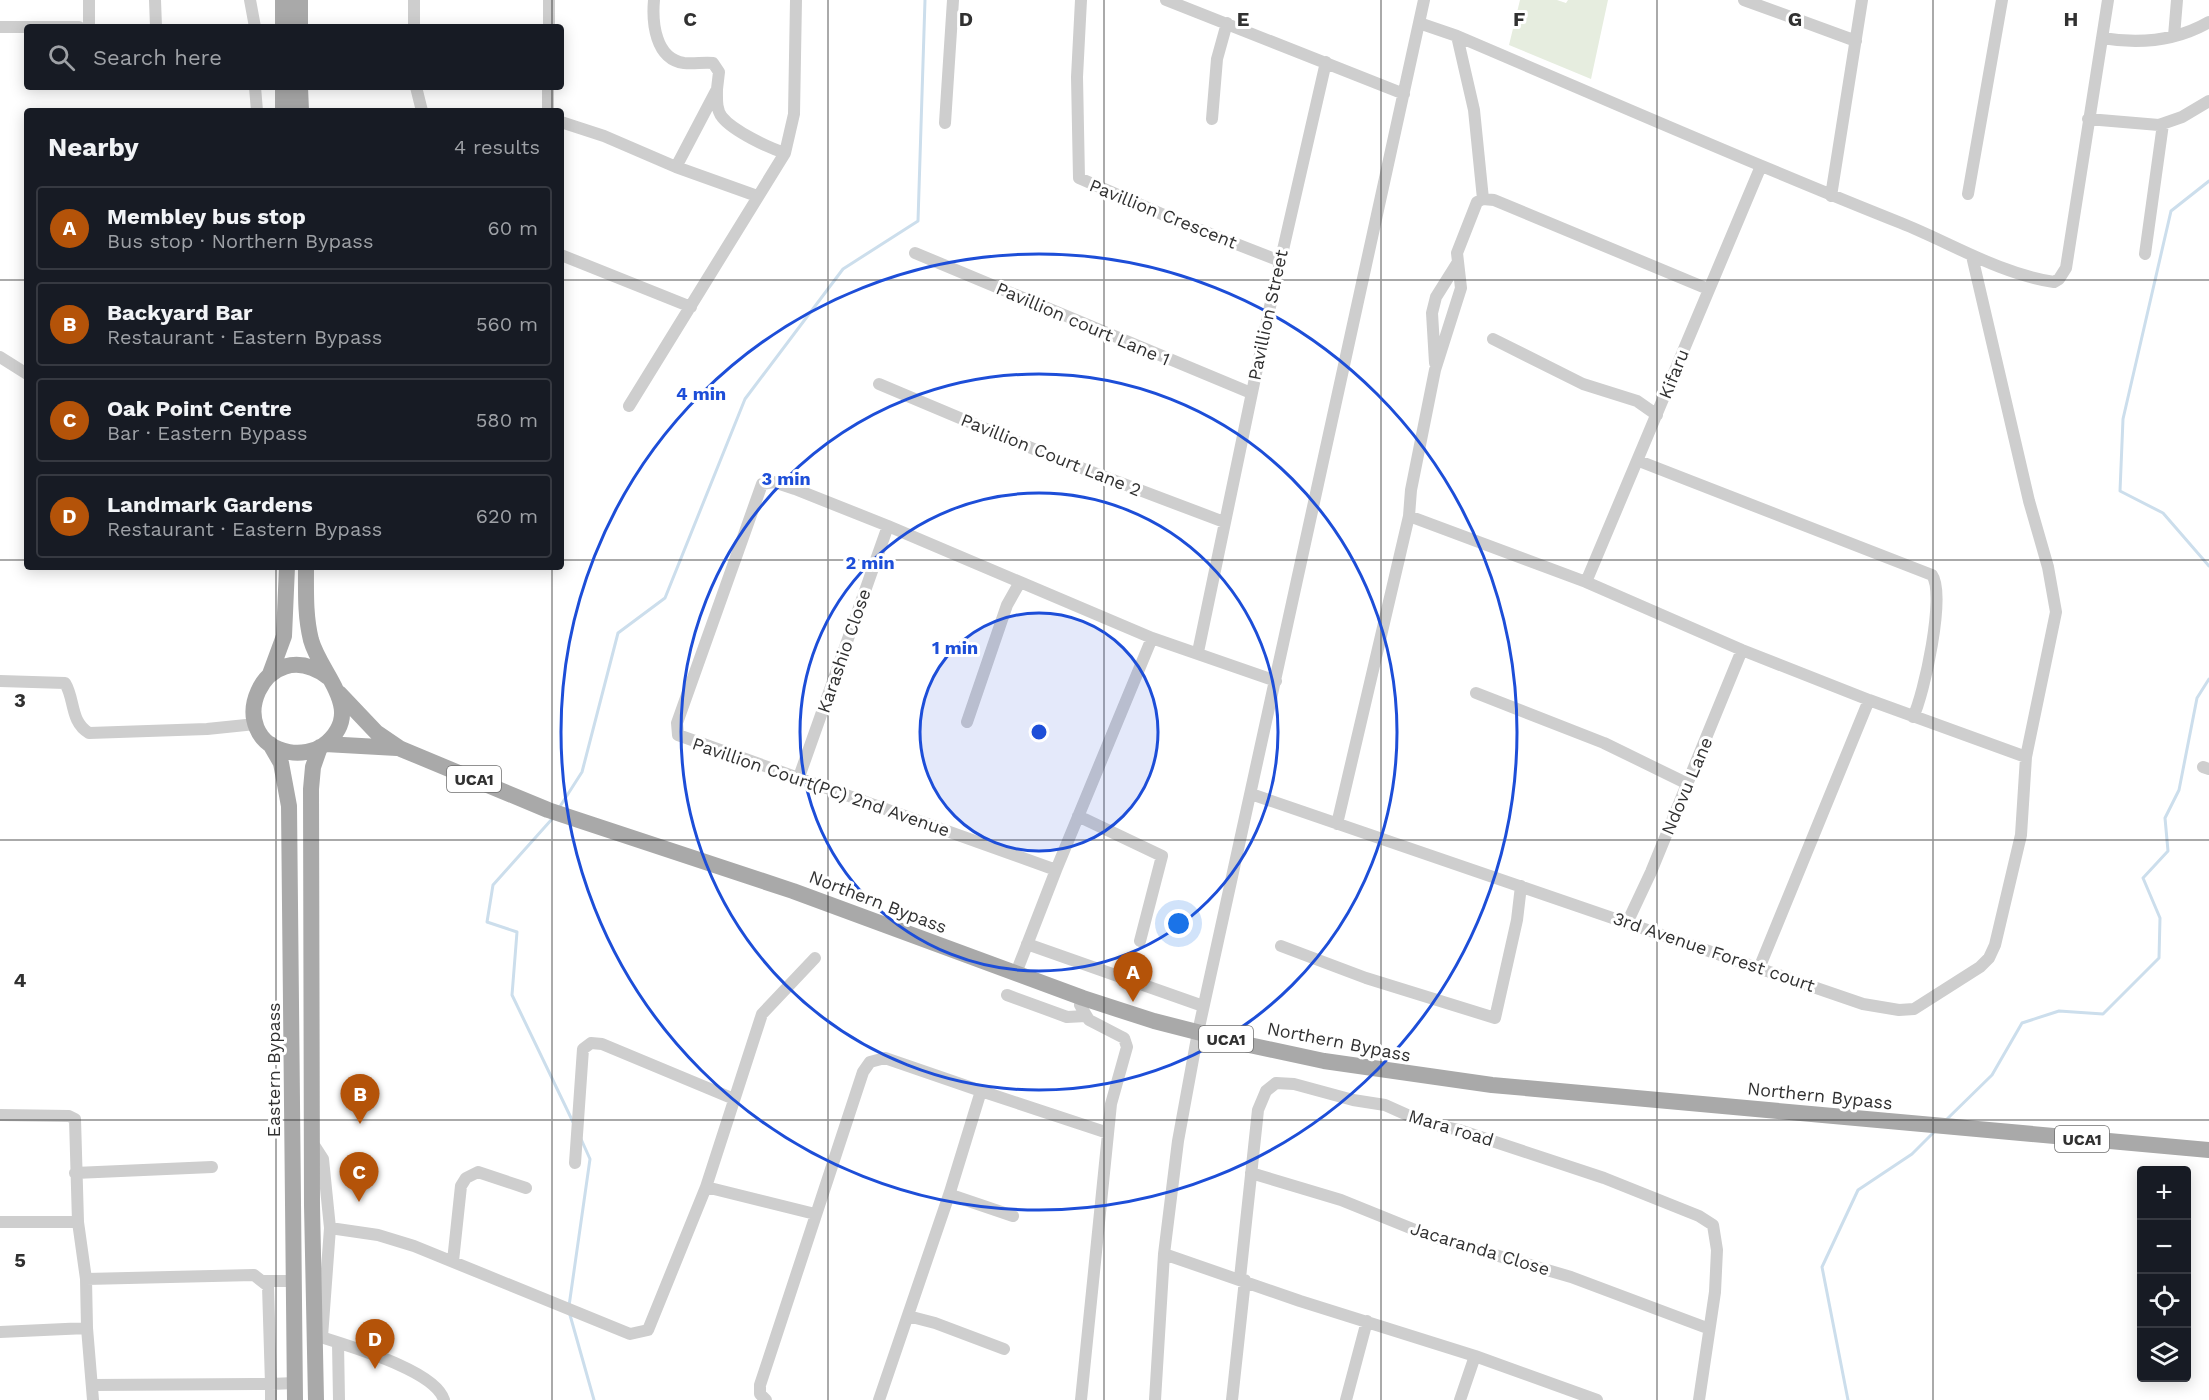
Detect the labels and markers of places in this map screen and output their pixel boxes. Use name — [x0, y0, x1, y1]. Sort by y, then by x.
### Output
centre of rings — [1029, 722, 1049, 742]
pin: A — [1114, 952, 1152, 1002]
pin: B — [340, 1074, 380, 1124]
pin: C — [340, 1152, 378, 1202]
pin: D — [356, 1320, 394, 1369]

